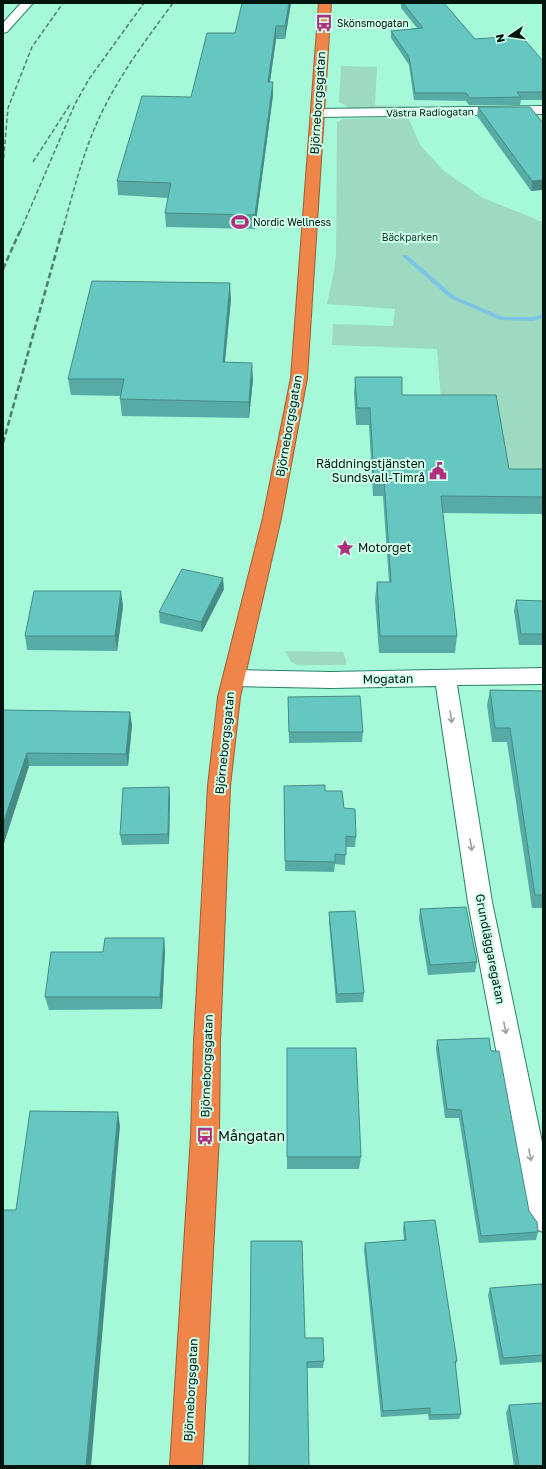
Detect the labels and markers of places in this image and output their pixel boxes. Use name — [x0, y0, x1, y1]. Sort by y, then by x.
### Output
bus stop icon: Skönsmogatan — [314, 13, 334, 33]
place label: Skönsmogatan — [337, 17, 409, 29]
sports icon: Nordic Wellness — [230, 212, 250, 232]
place label: Nordic Wellness — [253, 216, 331, 228]
place label: Räddningstjänsten Sundsvall-Timrå — [316, 456, 425, 485]
public building icon: Räddningstjänsten Sundsvall-Timrå — [428, 461, 448, 481]
place icon: Motorget — [335, 538, 355, 558]
place label: Motorget — [358, 540, 411, 555]
bus stop icon: Mångatan — [195, 1126, 215, 1146]
place label: Mångatan — [218, 1127, 285, 1144]

